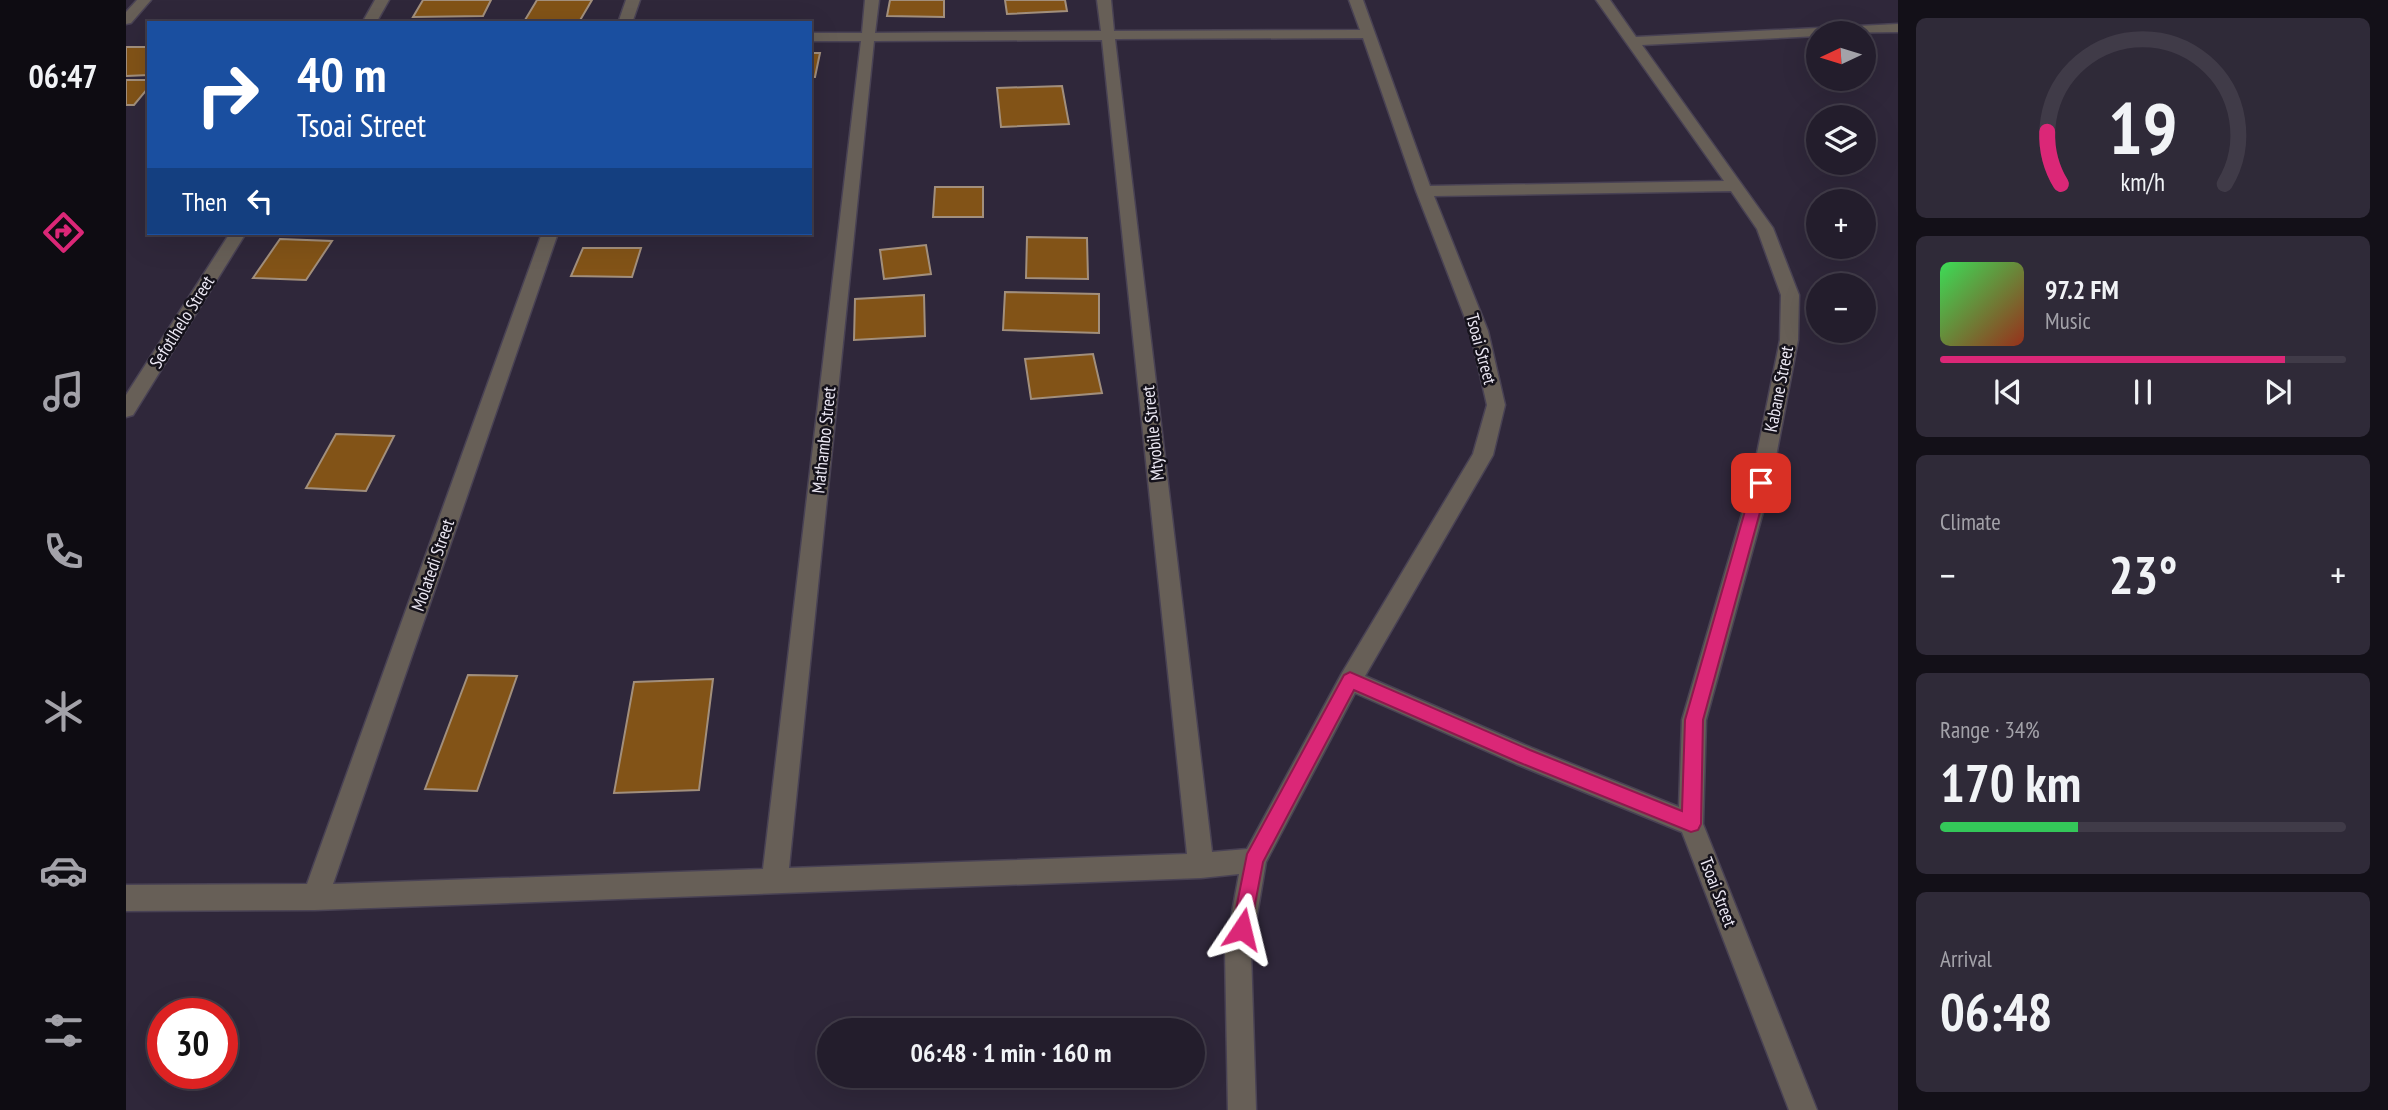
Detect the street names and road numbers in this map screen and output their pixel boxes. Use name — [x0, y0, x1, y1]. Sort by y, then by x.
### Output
street label: Sefotlhelo Street — [144, 271, 219, 372]
street label: Tsoai Street — [1461, 311, 1502, 387]
street label: Kabane Street — [1759, 344, 1798, 434]
street label: Mtyobile Street — [1136, 384, 1169, 482]
street label: Mathambo Street — [806, 385, 841, 494]
street label: Molatedi Street — [406, 516, 459, 614]
street label: Tsoai Street — [1695, 854, 1742, 930]

